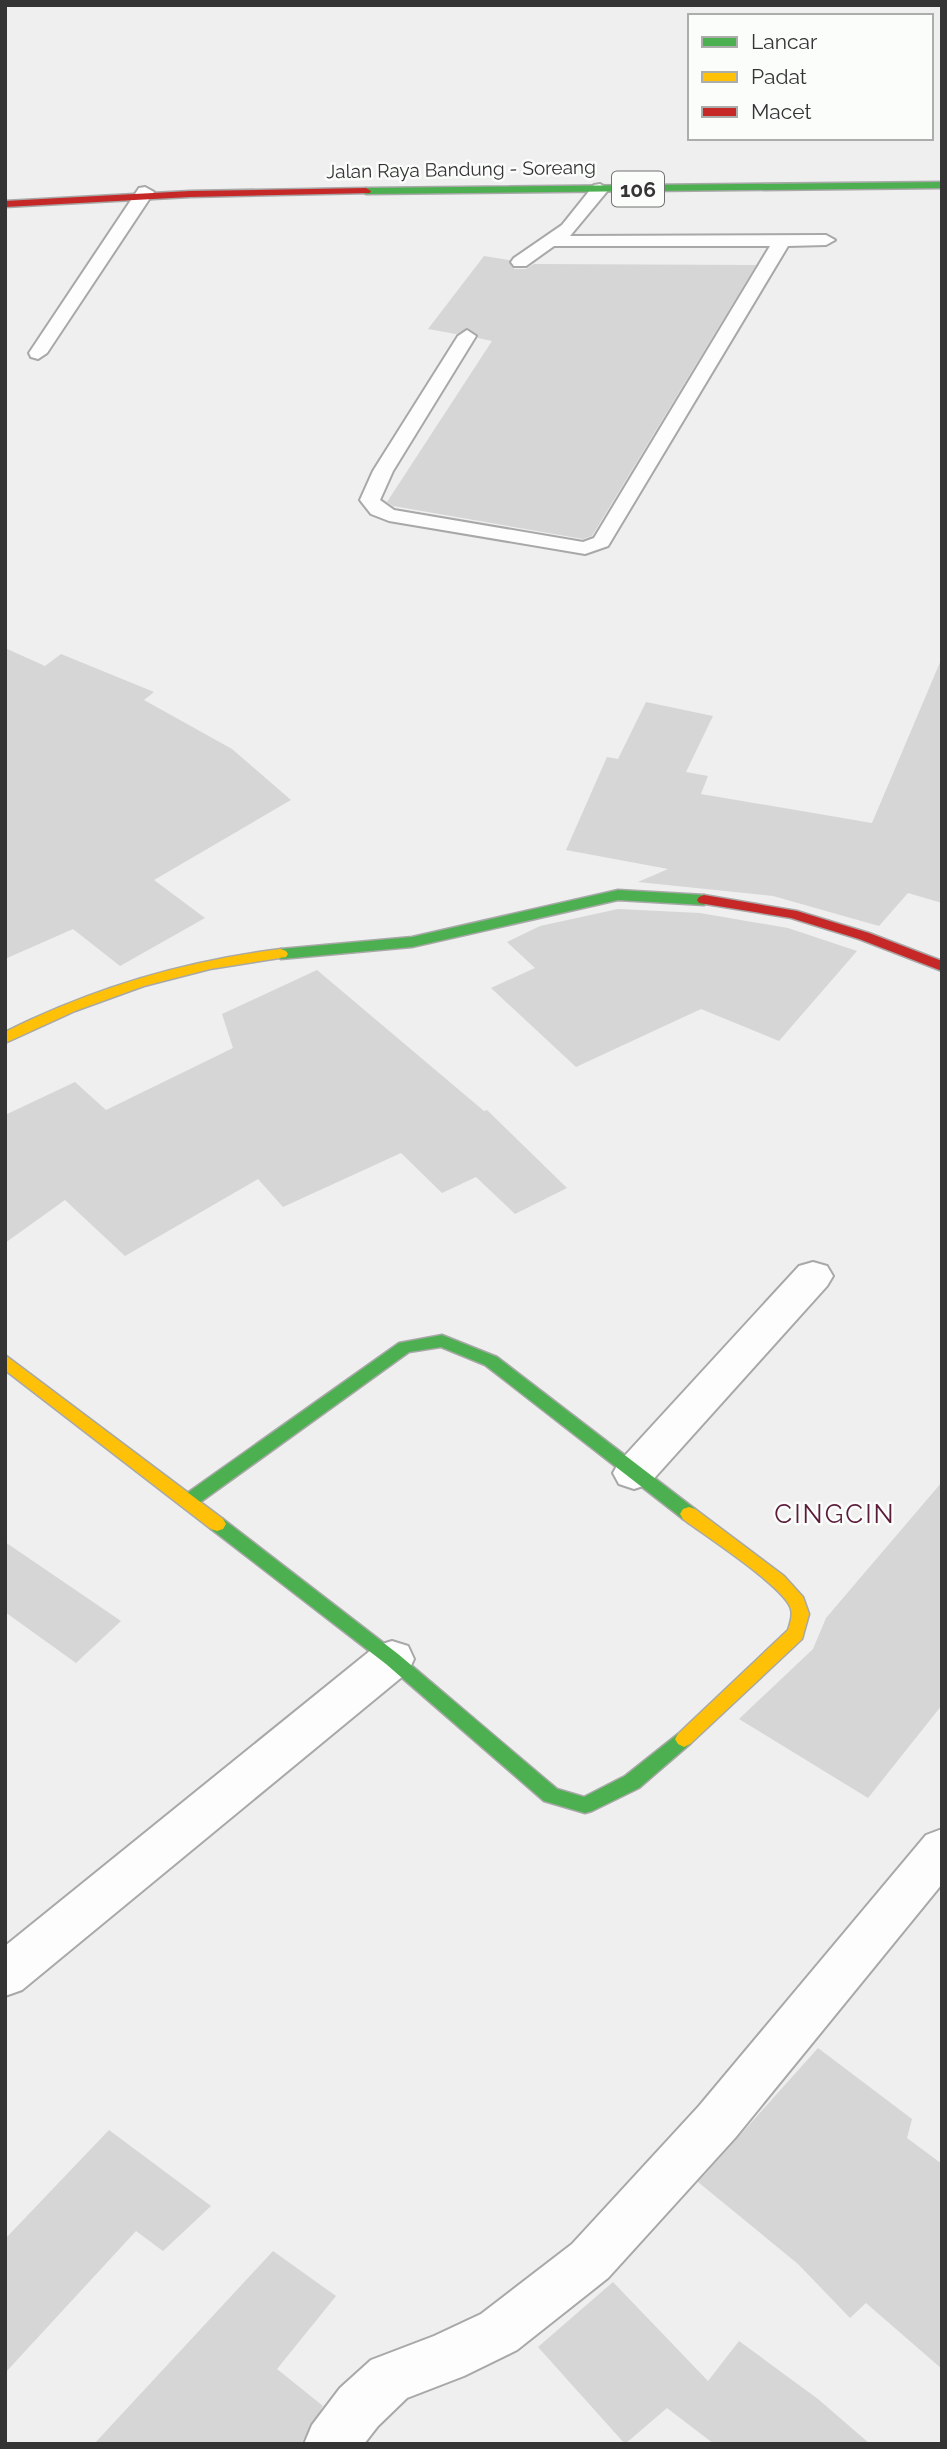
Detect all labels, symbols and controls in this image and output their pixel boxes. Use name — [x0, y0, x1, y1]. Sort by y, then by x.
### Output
legend — [688, 14, 933, 140]
text: Lancar — [751, 29, 818, 54]
text: Padat — [751, 64, 807, 89]
text: Macet — [751, 99, 811, 124]
street label: Jalan Raya Bandung - Soreang — [326, 156, 596, 182]
road number: 106 — [612, 172, 664, 206]
district label: CINGCIN — [774, 1499, 896, 1529]

